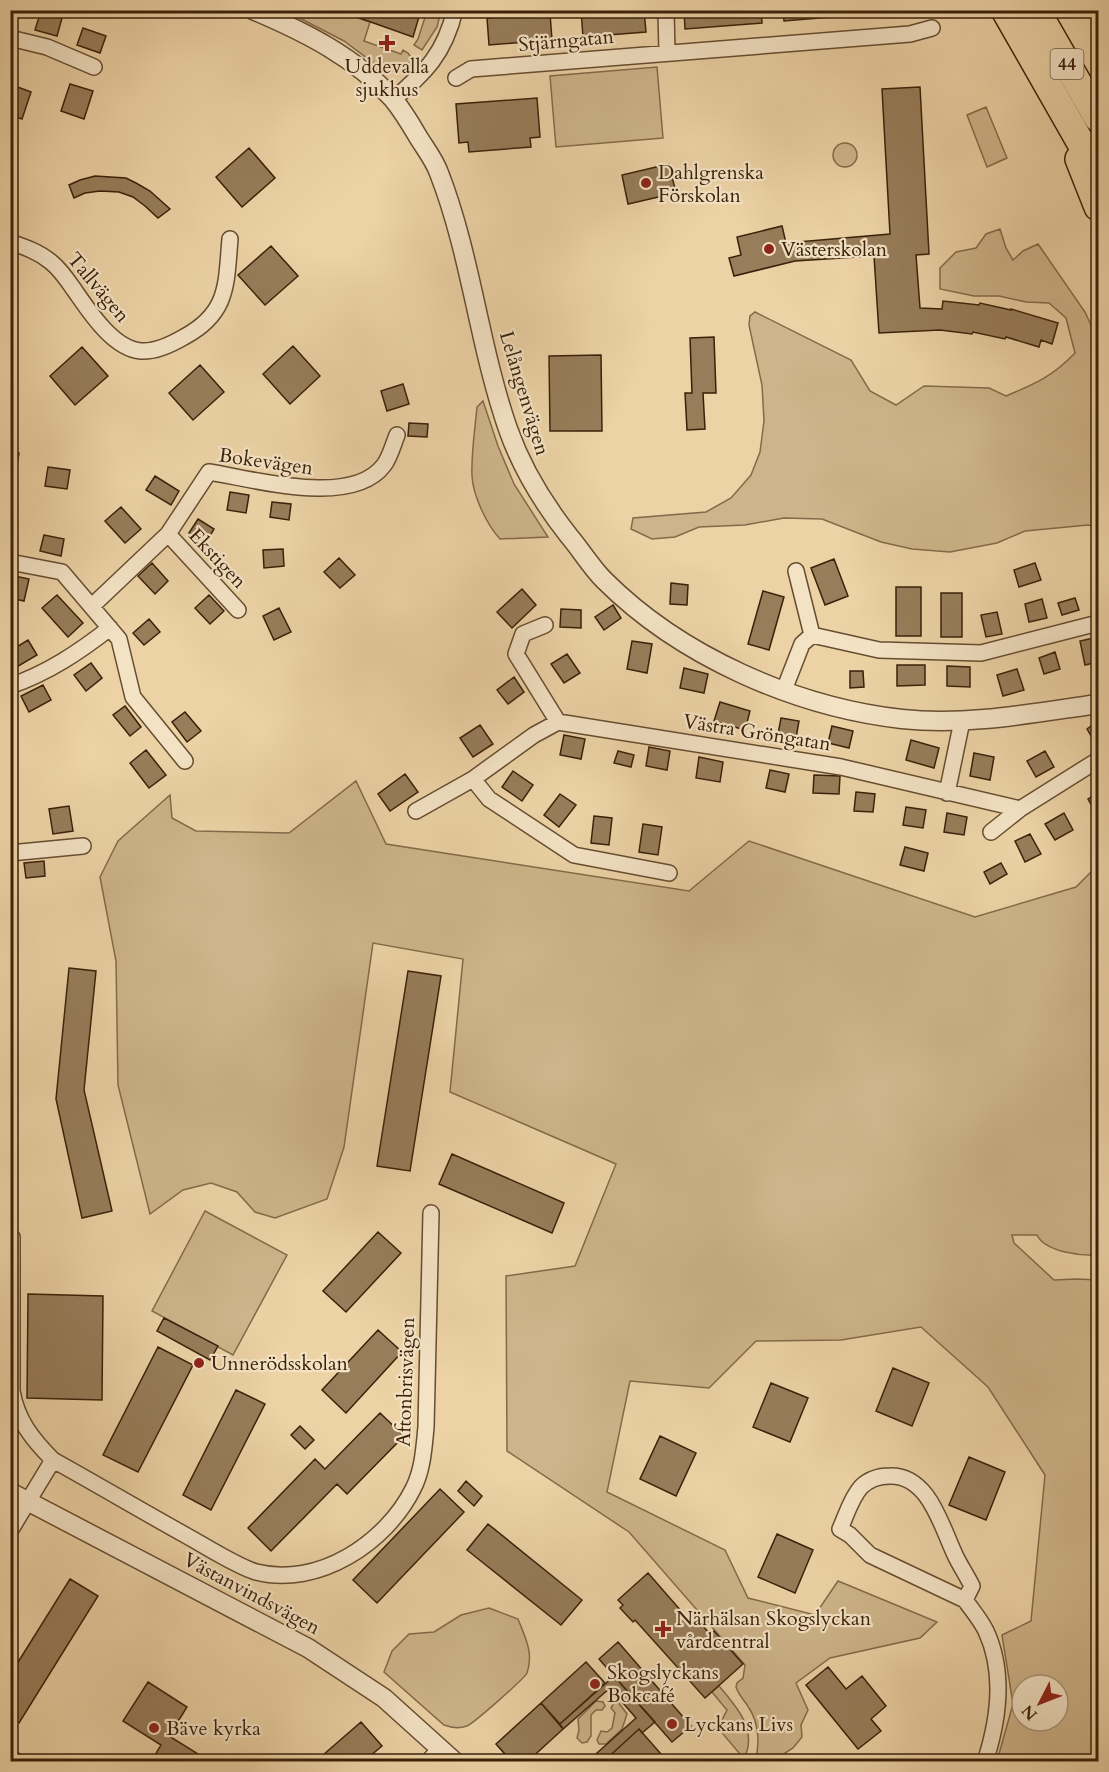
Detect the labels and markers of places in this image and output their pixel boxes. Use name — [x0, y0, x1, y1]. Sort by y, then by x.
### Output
marker: Uddevalla sjukhus — [378, 34, 396, 52]
place label: Uddevalla sjukhus — [345, 53, 429, 103]
place label: Dahlgrenska Förskolan — [658, 159, 764, 209]
marker: Dahlgrenska Förskolan — [639, 176, 653, 190]
place label: Västerskolan — [781, 236, 888, 263]
marker: Västerskolan — [762, 242, 776, 256]
place label: Unnerödsskolan — [211, 1350, 349, 1377]
marker: Unnerödsskolan — [192, 1356, 206, 1370]
place label: Närhälsan Skogslyckan vårdcentral — [676, 1605, 872, 1655]
marker: Närhälsan Skogslyckan vårdcentral — [654, 1620, 672, 1638]
place label: Skogslyckans Bokcafé — [607, 1659, 719, 1709]
marker: Skogslyckans Bokcafé — [588, 1677, 602, 1691]
place label: Lyckans Livs — [684, 1711, 793, 1738]
place label: Bäve kyrka — [166, 1715, 261, 1742]
marker: Lyckans Livs — [665, 1717, 679, 1731]
marker: Bäve kyrka — [147, 1721, 161, 1735]

